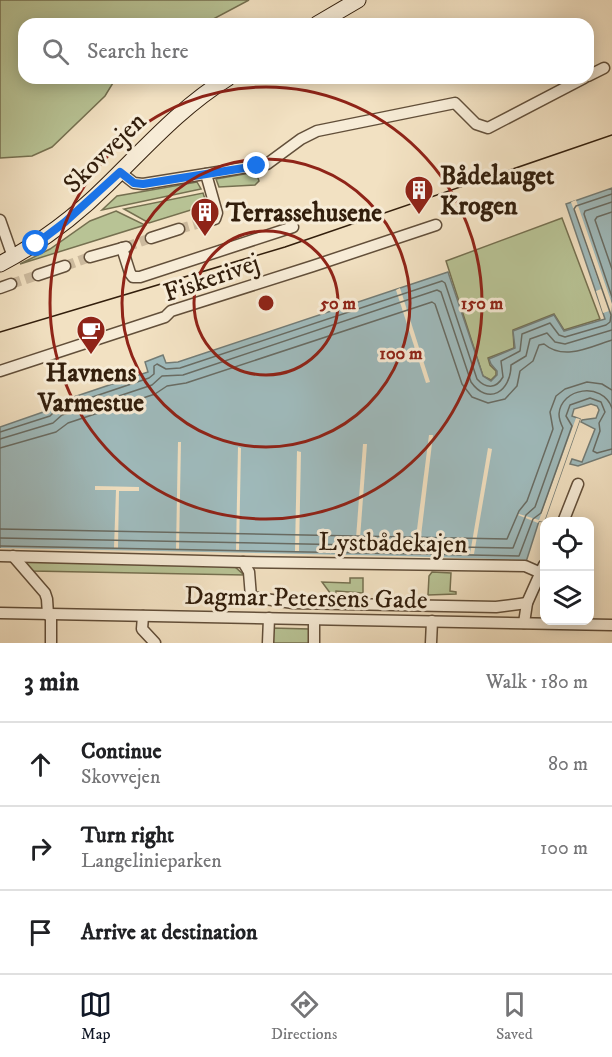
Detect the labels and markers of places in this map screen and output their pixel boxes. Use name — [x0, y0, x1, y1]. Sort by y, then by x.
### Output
place label: Bådelauget Krogen — [440, 160, 555, 223]
building icon: Bådelauget Krogen — [403, 174, 435, 216]
building icon: Terrassehusene — [189, 196, 221, 238]
place label: Terrassehusene — [225, 197, 382, 230]
centre of rings — [256, 293, 276, 313]
cafe icon: Havnens Varmestue — [75, 314, 107, 356]
place label: Havnens Varmestue — [37, 357, 144, 420]

